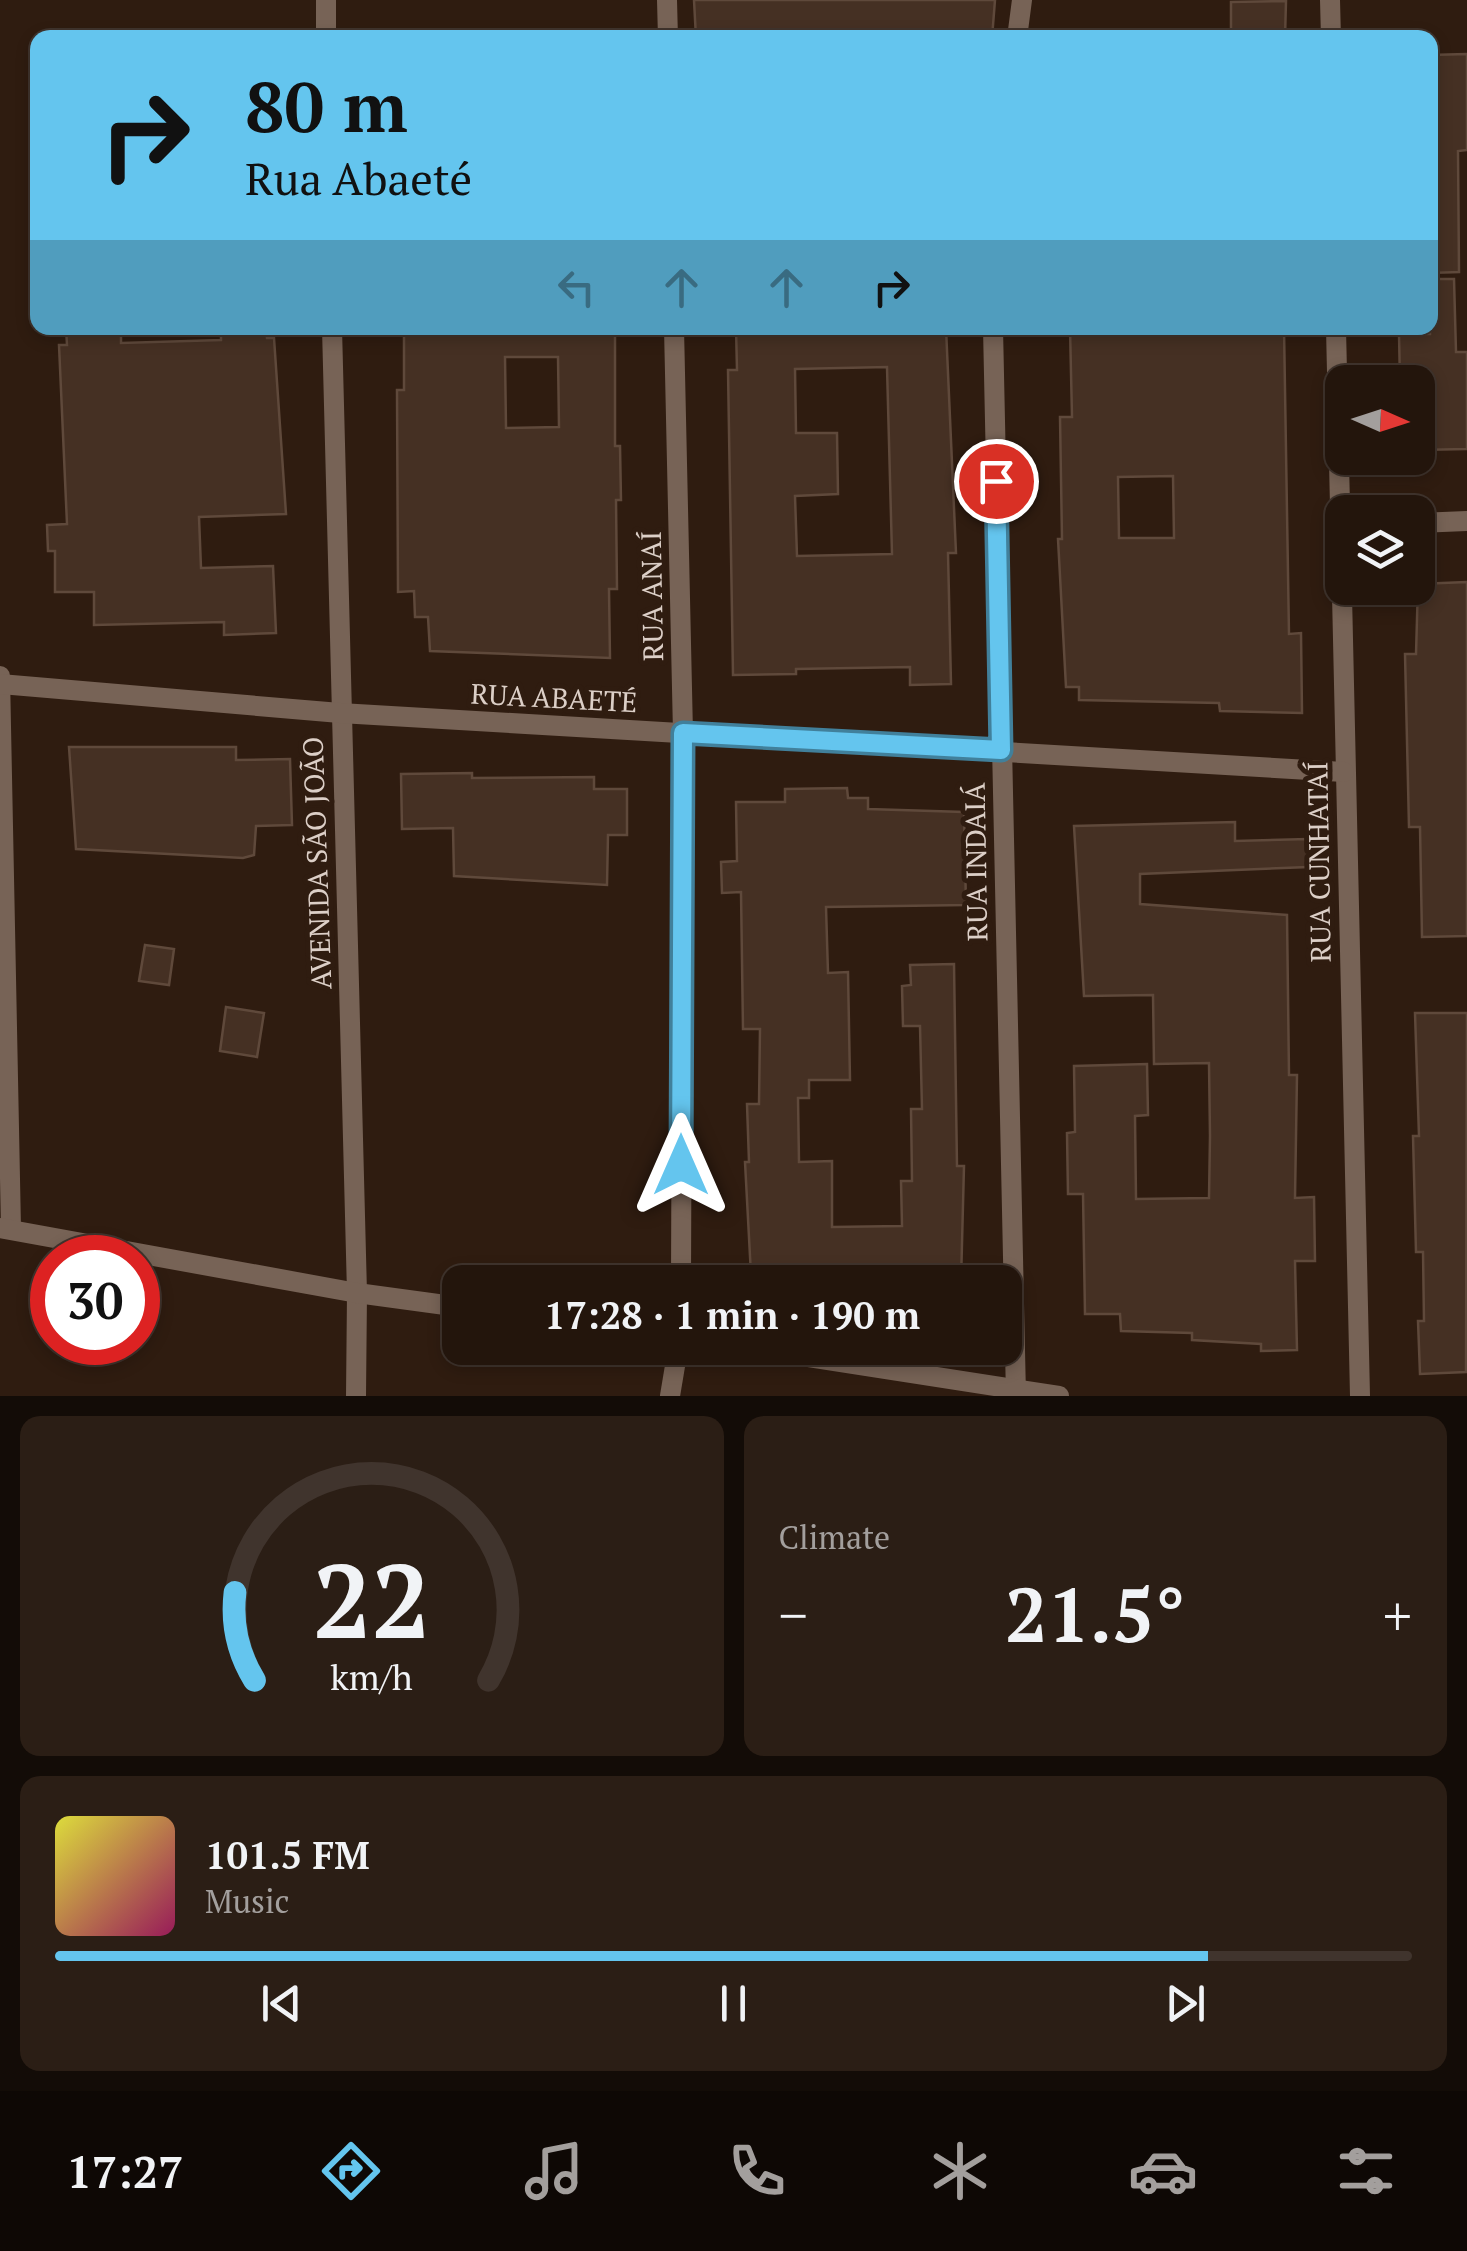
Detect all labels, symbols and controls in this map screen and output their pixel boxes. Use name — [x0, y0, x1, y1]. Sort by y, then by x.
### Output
text: 80 m — [245, 59, 408, 152]
icon: right — [80, 70, 210, 200]
text: Rua Abaeté — [245, 148, 472, 208]
icon: left — [549, 260, 604, 315]
icon: ahead — [654, 260, 709, 315]
icon: ahead — [759, 260, 814, 315]
icon: right — [864, 260, 919, 315]
north arrow — [1325, 365, 1435, 475]
map controls — [1325, 365, 1435, 605]
pin — [954, 439, 1039, 524]
icon: arrive — [969, 454, 1024, 509]
button: layers — [1325, 495, 1435, 605]
street label: RUA ANAÍ — [632, 530, 671, 661]
street label: RUA ABAETÉ — [470, 675, 638, 720]
street label: AVENIDA SÃO JOÃO — [294, 736, 339, 990]
street label: RUA CUNHATAÍ — [1298, 761, 1339, 963]
street label: RUA INDAIÁ — [956, 781, 995, 942]
position arrow — [629, 1113, 733, 1217]
speed limit sign: 30 — [30, 1235, 160, 1365]
text: 17:28 · 1 min · 190 m — [544, 1290, 920, 1340]
text: Climate — [779, 1516, 890, 1558]
text: 22 — [313, 1530, 431, 1668]
text: 21.5° — [1005, 1564, 1185, 1663]
text: − — [779, 1578, 808, 1651]
text: + — [1383, 1578, 1412, 1651]
text: km/h — [330, 1653, 413, 1700]
text: 101.5 FM — [205, 1830, 370, 1880]
text: Music — [205, 1880, 290, 1922]
icon: previous — [254, 1976, 309, 2031]
icon: pause — [706, 1976, 761, 2031]
icon: next — [1158, 1976, 1213, 2031]
icon: directions — [316, 2136, 386, 2206]
icon: music — [519, 2136, 589, 2206]
icon: phone — [722, 2136, 792, 2206]
icon: climate — [925, 2136, 995, 2206]
icon: car — [1128, 2136, 1198, 2206]
icon: filters — [1331, 2136, 1401, 2206]
text: 17:27 — [66, 2141, 184, 2201]

